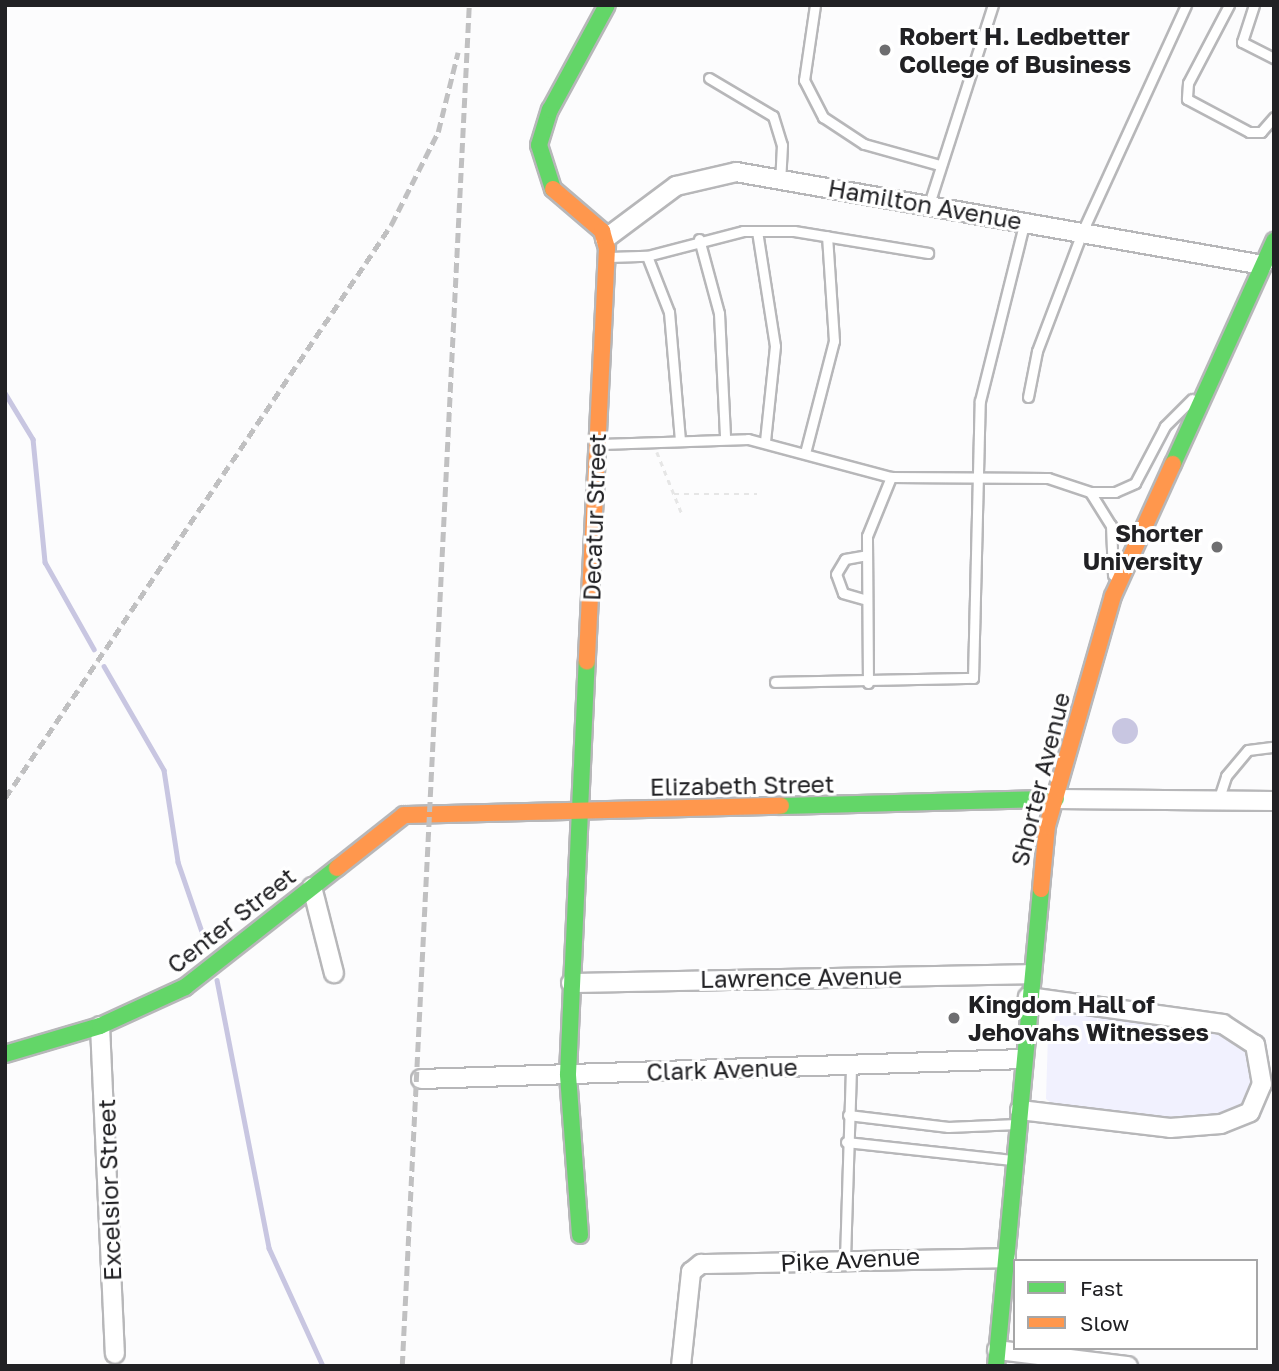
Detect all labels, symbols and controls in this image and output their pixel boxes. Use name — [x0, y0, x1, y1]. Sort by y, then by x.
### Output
place label: Robert H. Ledbetter College of Business — [899, 22, 1131, 78]
marker: Robert H. Ledbetter College of Business — [877, 42, 893, 58]
street label: Hamilton Avenue — [826, 173, 1024, 235]
street label: Decatur Street — [577, 433, 611, 601]
place label: Shorter University — [1083, 519, 1203, 575]
marker: Shorter University — [1209, 539, 1225, 555]
street label: Shorter Avenue — [1005, 689, 1075, 869]
street label: Elizabeth Street — [649, 769, 835, 801]
street label: Center Street — [161, 861, 301, 979]
street label: Lawrence Avenue — [700, 961, 902, 993]
place label: Kingdom Hall of Jehovahs Witnesses — [968, 990, 1209, 1046]
marker: Kingdom Hall of Jehovahs Witnesses — [946, 1010, 962, 1026]
street label: Clark Avenue — [646, 1052, 798, 1086]
street label: Excelsior Street — [91, 1099, 127, 1281]
street label: Pike Avenue — [779, 1241, 921, 1277]
legend — [1013, 1259, 1258, 1350]
text: Fast — [1080, 1275, 1123, 1301]
text: Slow — [1080, 1310, 1129, 1336]

